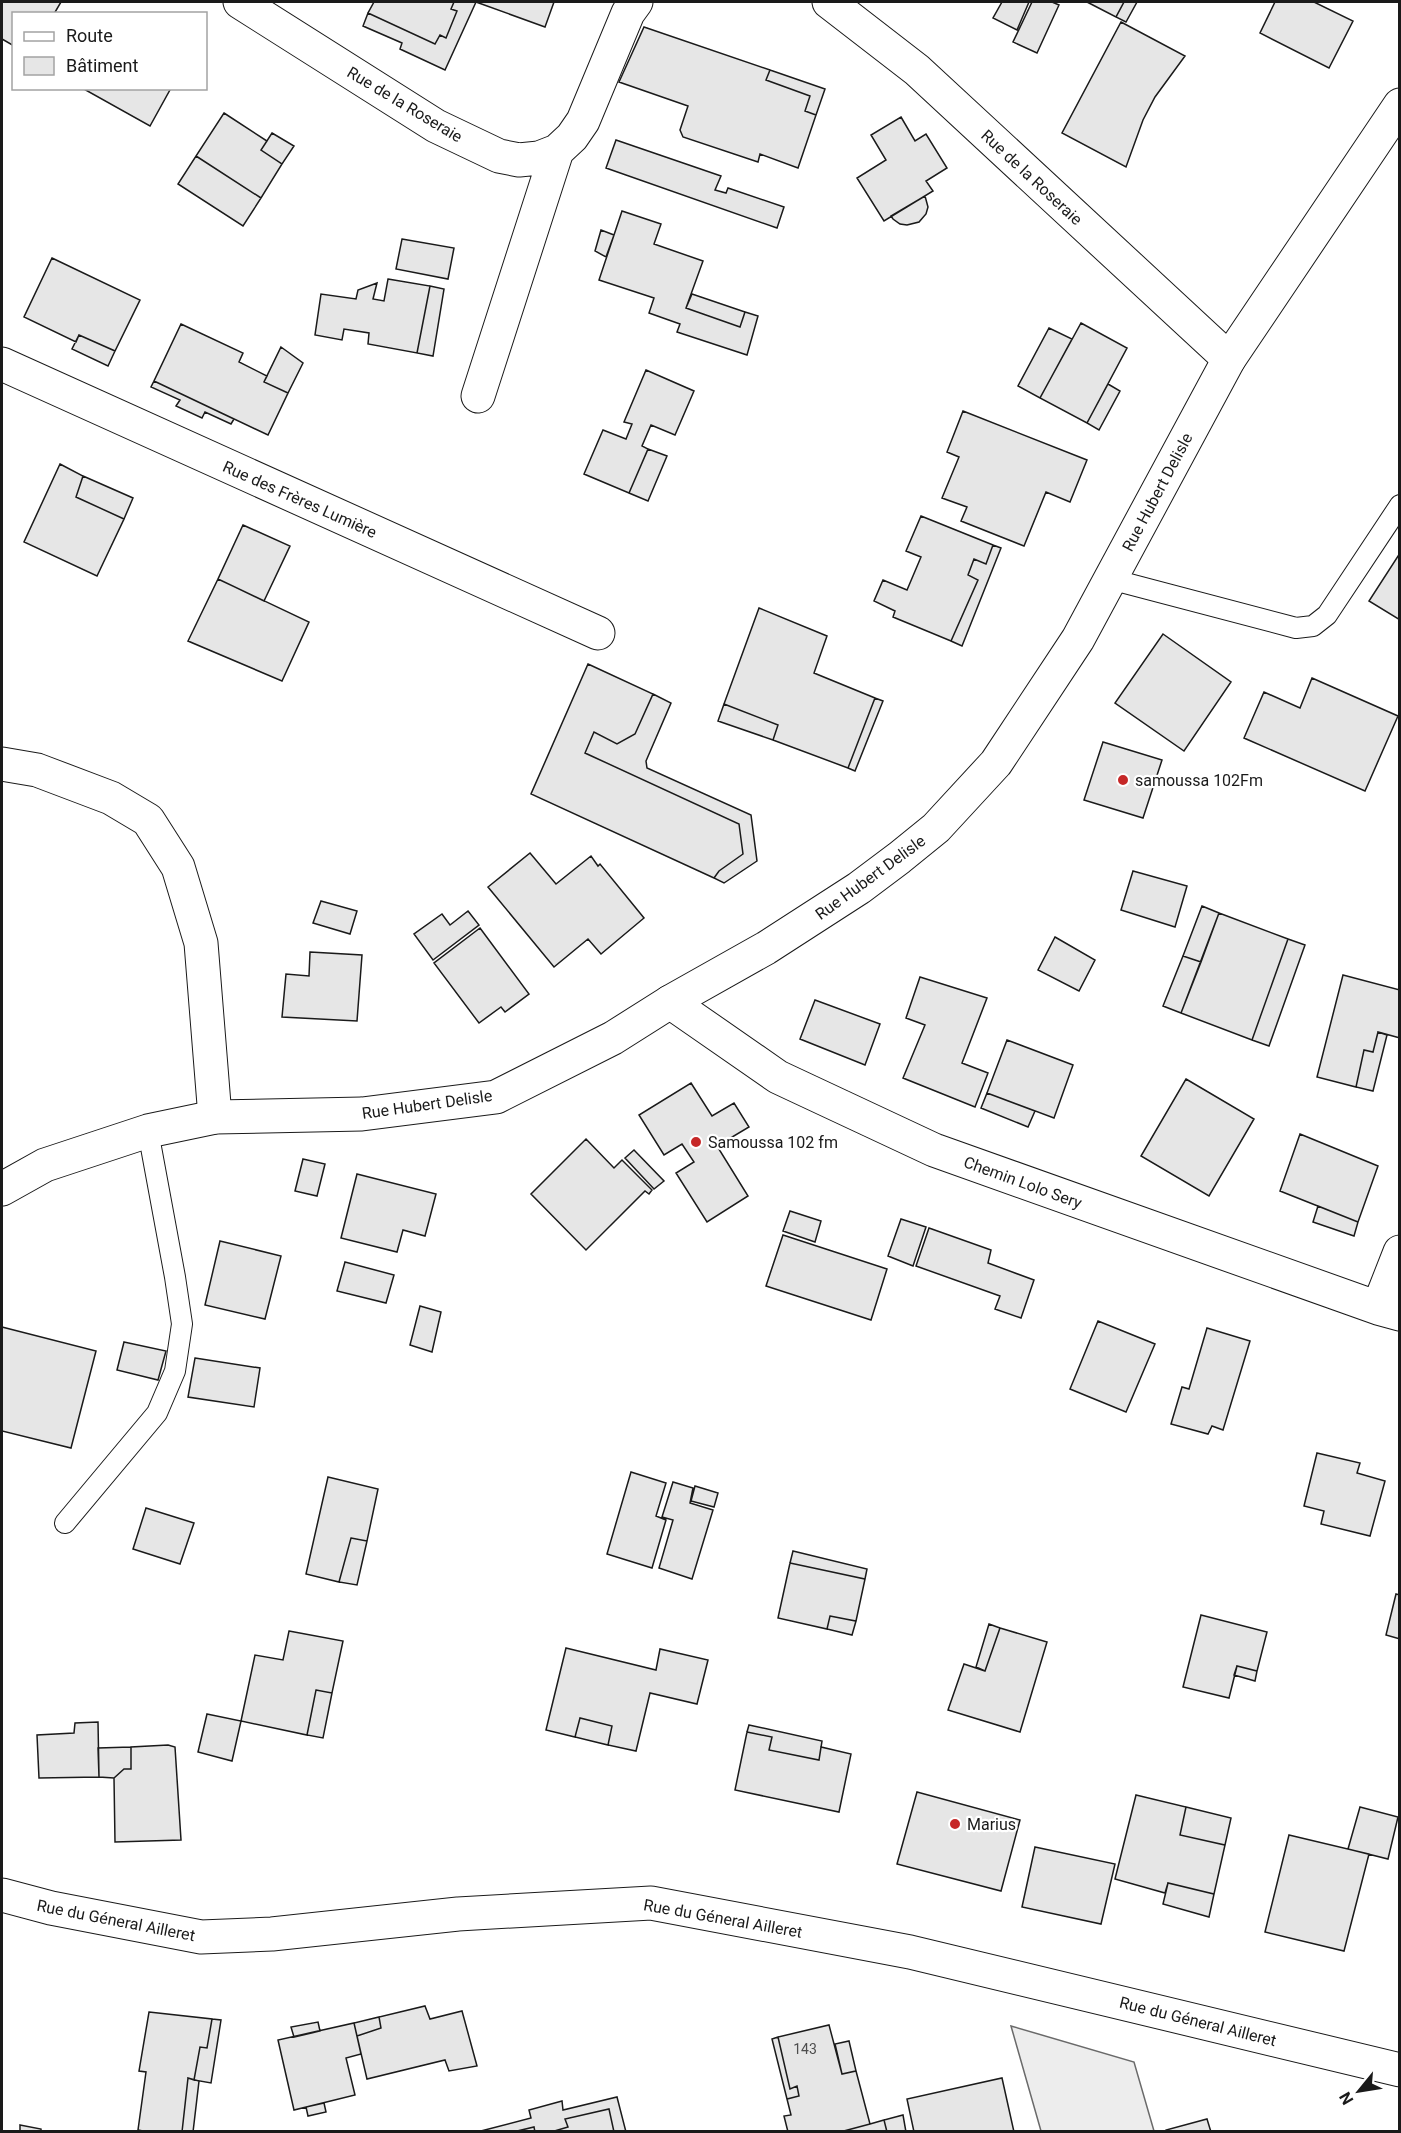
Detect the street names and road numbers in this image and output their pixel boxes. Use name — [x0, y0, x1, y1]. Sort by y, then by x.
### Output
street label: Rue de la Roseraie — [344, 63, 466, 146]
street label: Rue de la Roseraie — [977, 126, 1086, 229]
street label: Rue Hubert Delisle — [1118, 430, 1197, 555]
street label: Rue des Frères Lumière — [220, 457, 380, 542]
street label: Rue Hubert Delisle — [812, 831, 929, 924]
street label: Rue Hubert Delisle — [361, 1086, 493, 1123]
street label: Chemin Lolo Sery — [961, 1152, 1085, 1213]
street label: Rue du Géneral Ailleret — [642, 1895, 804, 1942]
street label: Rue du Géneral Ailleret — [35, 1896, 197, 1945]
street label: Rue du Géneral Ailleret — [1118, 1993, 1278, 2050]

